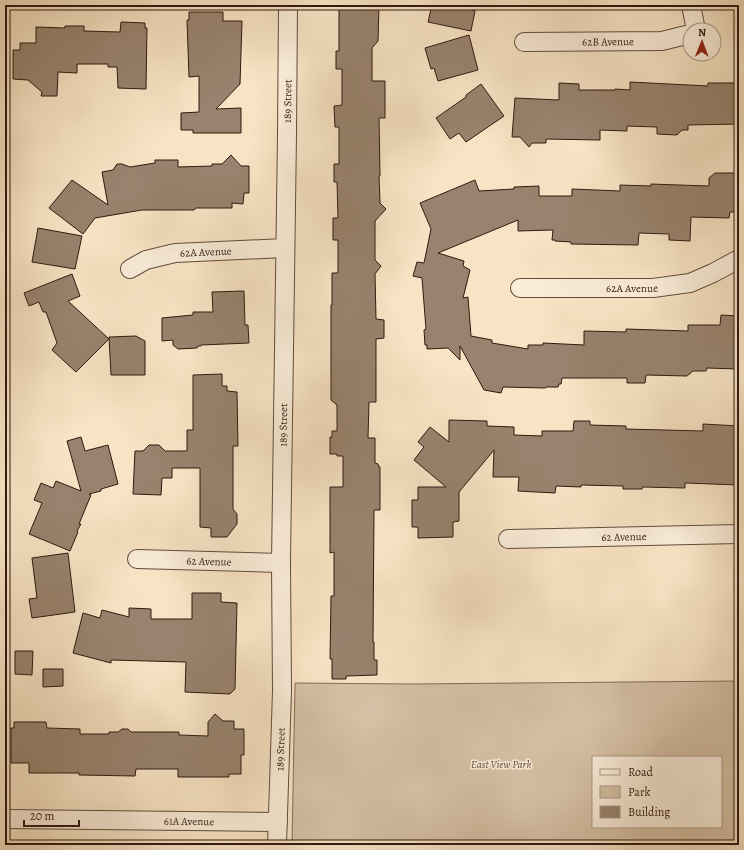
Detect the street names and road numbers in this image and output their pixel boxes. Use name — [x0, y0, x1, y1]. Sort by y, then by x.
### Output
street label: 62B Avenue — [582, 34, 634, 49]
street label: 189 Street — [280, 79, 295, 123]
street label: 62A Avenue — [180, 243, 232, 260]
street label: 62A Avenue — [606, 280, 659, 296]
street label: 189 Street — [275, 403, 291, 447]
street label: 62 Avenue — [601, 528, 647, 544]
street label: 62 Avenue — [186, 553, 232, 569]
street label: 189 Street — [272, 727, 288, 771]
street label: 61A Avenue — [164, 813, 214, 829]

